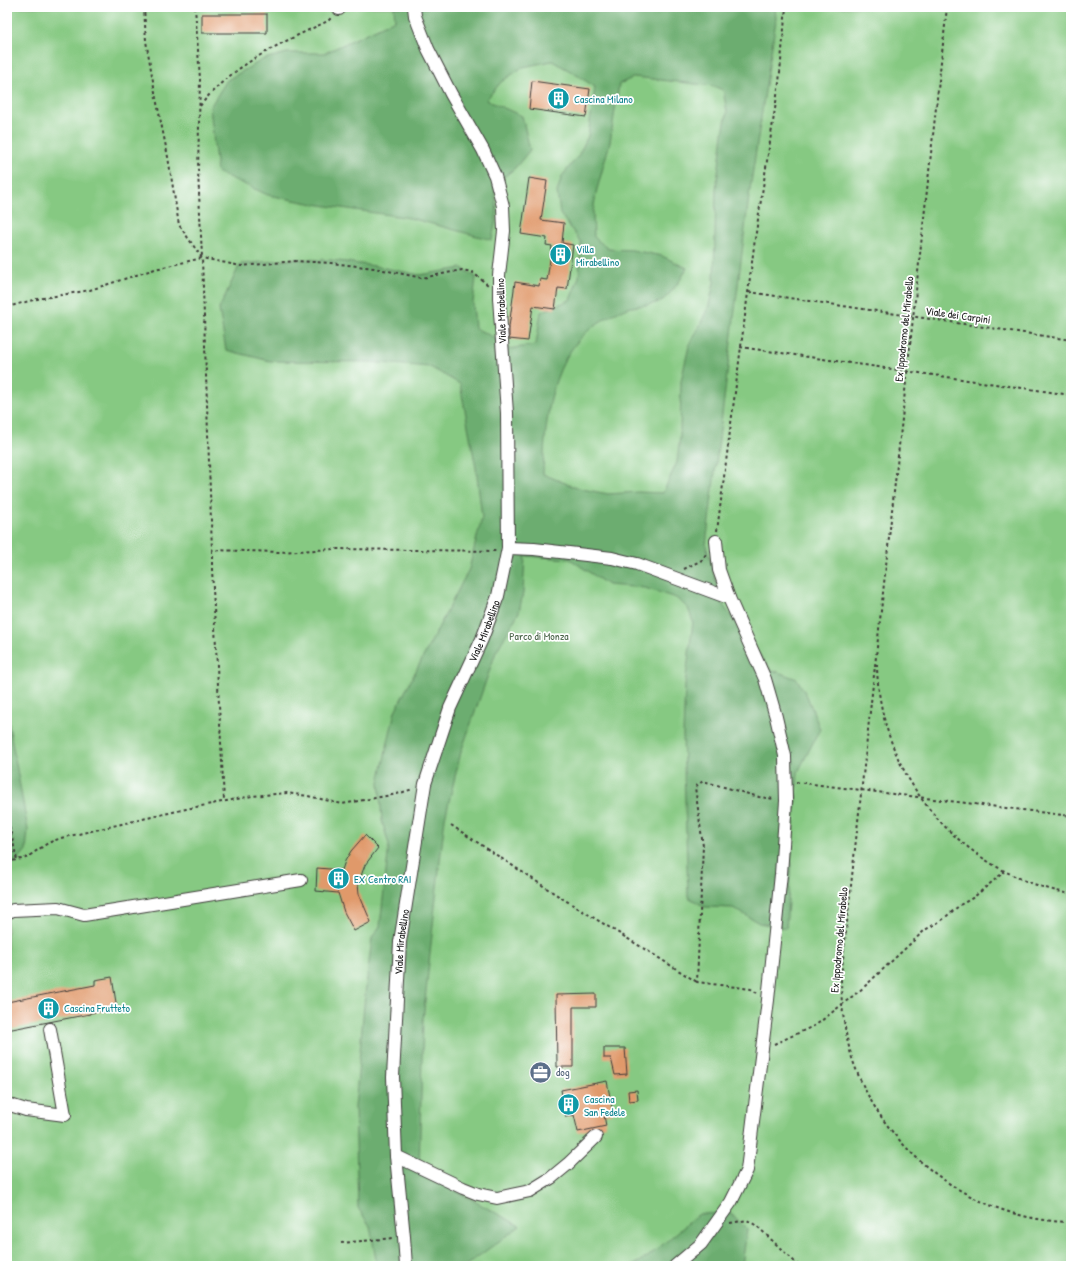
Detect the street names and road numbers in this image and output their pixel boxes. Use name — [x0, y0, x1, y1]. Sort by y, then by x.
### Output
street label: Ex Ippodromo del Mirabello — [892, 275, 917, 382]
street label: Viale Mirabellino — [493, 277, 509, 344]
street label: Viale dei Carpini — [925, 304, 991, 326]
street label: Viale Mirabellino — [465, 597, 503, 664]
street label: Ex Ippodromo del Mirabello — [827, 886, 851, 993]
street label: Viale Mirabellino — [391, 907, 412, 975]

